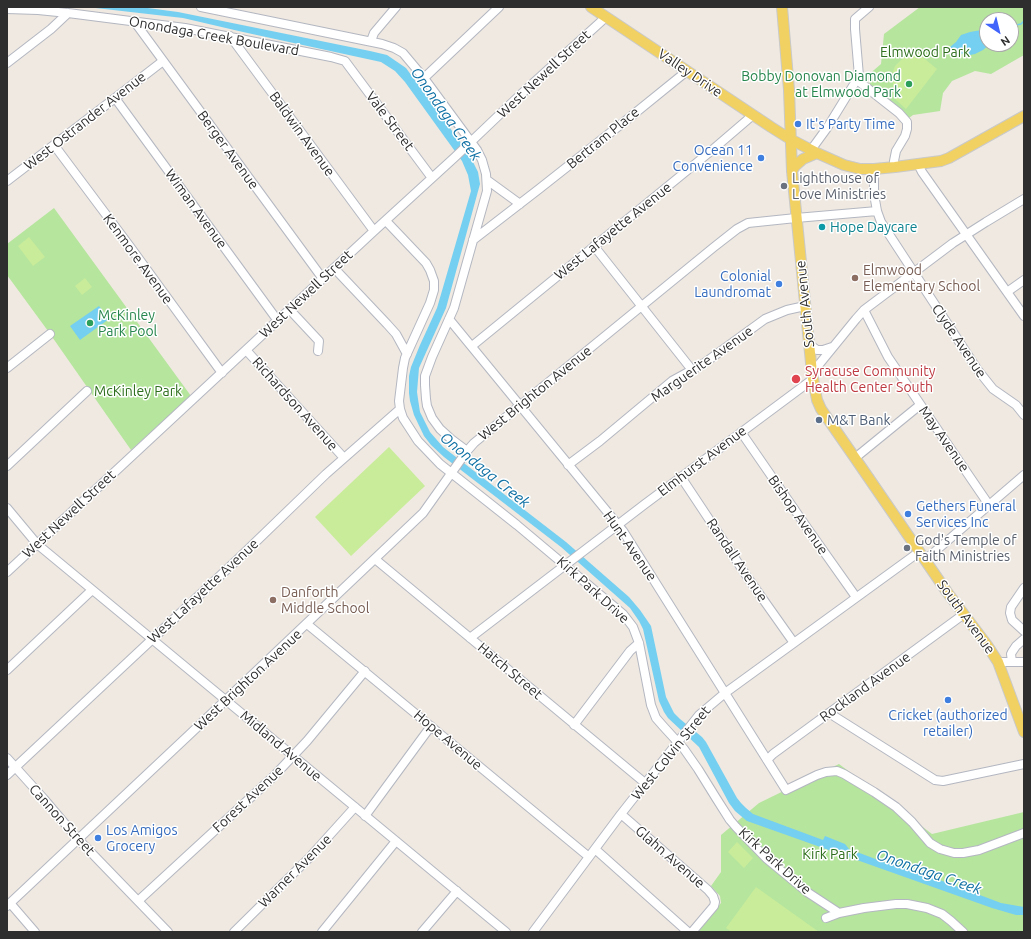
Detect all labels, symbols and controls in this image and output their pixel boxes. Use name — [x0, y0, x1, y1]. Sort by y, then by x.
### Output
north arrow — [979, 12, 1019, 52]
street label: Onondaga Creek Boulevard — [128, 13, 300, 59]
street label: West Newell Street — [494, 27, 594, 121]
text: N — [999, 34, 1012, 48]
park label: Elmwood Park — [880, 44, 970, 60]
street label: Valley Drive — [655, 45, 725, 101]
water label: Onondaga Creek — [407, 64, 485, 164]
street label: West Ostrander Avenue — [21, 68, 149, 174]
place label: Bobby Donovan Diamond at Elmwood Park — [741, 68, 901, 100]
marker: Bobby Donovan Diamond at Elmwood Park — [904, 79, 914, 89]
street label: Baldwin Avenue — [266, 88, 338, 180]
street label: Vale Street — [362, 88, 418, 154]
street label: Bertram Place — [563, 104, 643, 172]
street label: Berger Avenue — [194, 107, 262, 193]
place label: It's Party Time — [806, 116, 895, 132]
marker: It's Party Time — [793, 119, 803, 129]
place label: Ocean 11 Convenience — [672, 142, 753, 174]
marker: Ocean 11 Convenience — [756, 153, 766, 163]
street label: Wiman Avenue — [161, 166, 231, 252]
place label: Lighthouse of Love Ministries — [792, 170, 886, 202]
street label: West Lafayette Avenue — [551, 179, 675, 283]
marker: Lighthouse of Love Ministries — [779, 181, 789, 191]
street label: Kenmore Avenue — [100, 210, 176, 308]
place label: Hope Daycare — [830, 219, 918, 235]
marker: Hope Daycare — [817, 222, 827, 232]
street label: West Newell Street — [256, 247, 356, 341]
street label: South Avenue — [792, 260, 818, 348]
place label: Elmwood Elementary School — [863, 262, 980, 294]
place label: Colonial Laundromat — [694, 268, 771, 300]
marker: Elmwood Elementary School — [850, 273, 860, 283]
marker: Colonial Laundromat — [774, 279, 784, 289]
street label: Clyde Avenue — [928, 301, 990, 381]
place label: McKinley Park Pool — [98, 307, 157, 340]
marker: McKinley Park Pool — [85, 318, 95, 328]
street label: Marguerite Avenue — [648, 323, 756, 405]
street label: West Brighton Avenue — [475, 342, 595, 444]
street label: Richardson Avenue — [249, 354, 341, 454]
place label: Syracuse Community Health Center South — [805, 363, 935, 396]
marker: Syracuse Community Health Center South — [790, 373, 802, 385]
park label: McKinley Park — [94, 383, 182, 399]
street label: May Avenue — [915, 403, 973, 475]
place label: M&T Bank — [827, 412, 890, 428]
marker: M&T Bank — [814, 415, 824, 425]
street label: Elmhurst Avenue — [654, 422, 750, 500]
water label: Onondaga Creek — [436, 428, 534, 512]
street label: West Newell Street — [19, 467, 119, 561]
street label: Bishop Avenue — [764, 472, 832, 558]
place label: Gethers Funeral Services Inc — [916, 498, 1016, 530]
street label: Hunt Avenue — [600, 508, 660, 584]
marker: Gethers Funeral Services Inc — [903, 509, 913, 519]
street label: Randall Avenue — [703, 515, 771, 605]
place label: God's Temple of Faith Ministries — [915, 532, 1017, 564]
street label: West Lafayette Avenue — [144, 535, 262, 647]
marker: God's Temple of Faith Ministries — [902, 543, 912, 553]
street label: Kirk Park Drive — [553, 553, 633, 627]
street label: South Avenue — [934, 577, 998, 657]
place label: Danforth Middle School — [281, 584, 369, 616]
marker: Danforth Middle School — [268, 595, 278, 605]
street label: West Brighton Avenue — [191, 626, 305, 734]
street label: Hatch Street — [474, 639, 546, 703]
street label: Rockland Avenue — [816, 648, 914, 726]
marker: Cricket (authorized retailer) — [943, 695, 953, 705]
street label: West Colvin Street — [628, 703, 714, 803]
street label: Hope Avenue — [410, 706, 486, 774]
street label: Midland Avenue — [237, 707, 325, 785]
place label: Cricket (authorized retailer) — [888, 707, 1008, 740]
street label: Forest Avenue — [209, 762, 287, 836]
street label: Cannon Street — [26, 781, 98, 859]
place label: Los Amigos Grocery — [106, 822, 177, 854]
street label: Glahn Avenue — [632, 822, 708, 892]
street label: Kirk Park Drive — [735, 824, 815, 898]
street label: Warner Avenue — [255, 831, 335, 911]
marker: Los Amigos Grocery — [93, 833, 103, 843]
park label: Kirk Park — [802, 846, 858, 862]
water label: Onondaga Creek — [874, 846, 984, 898]

